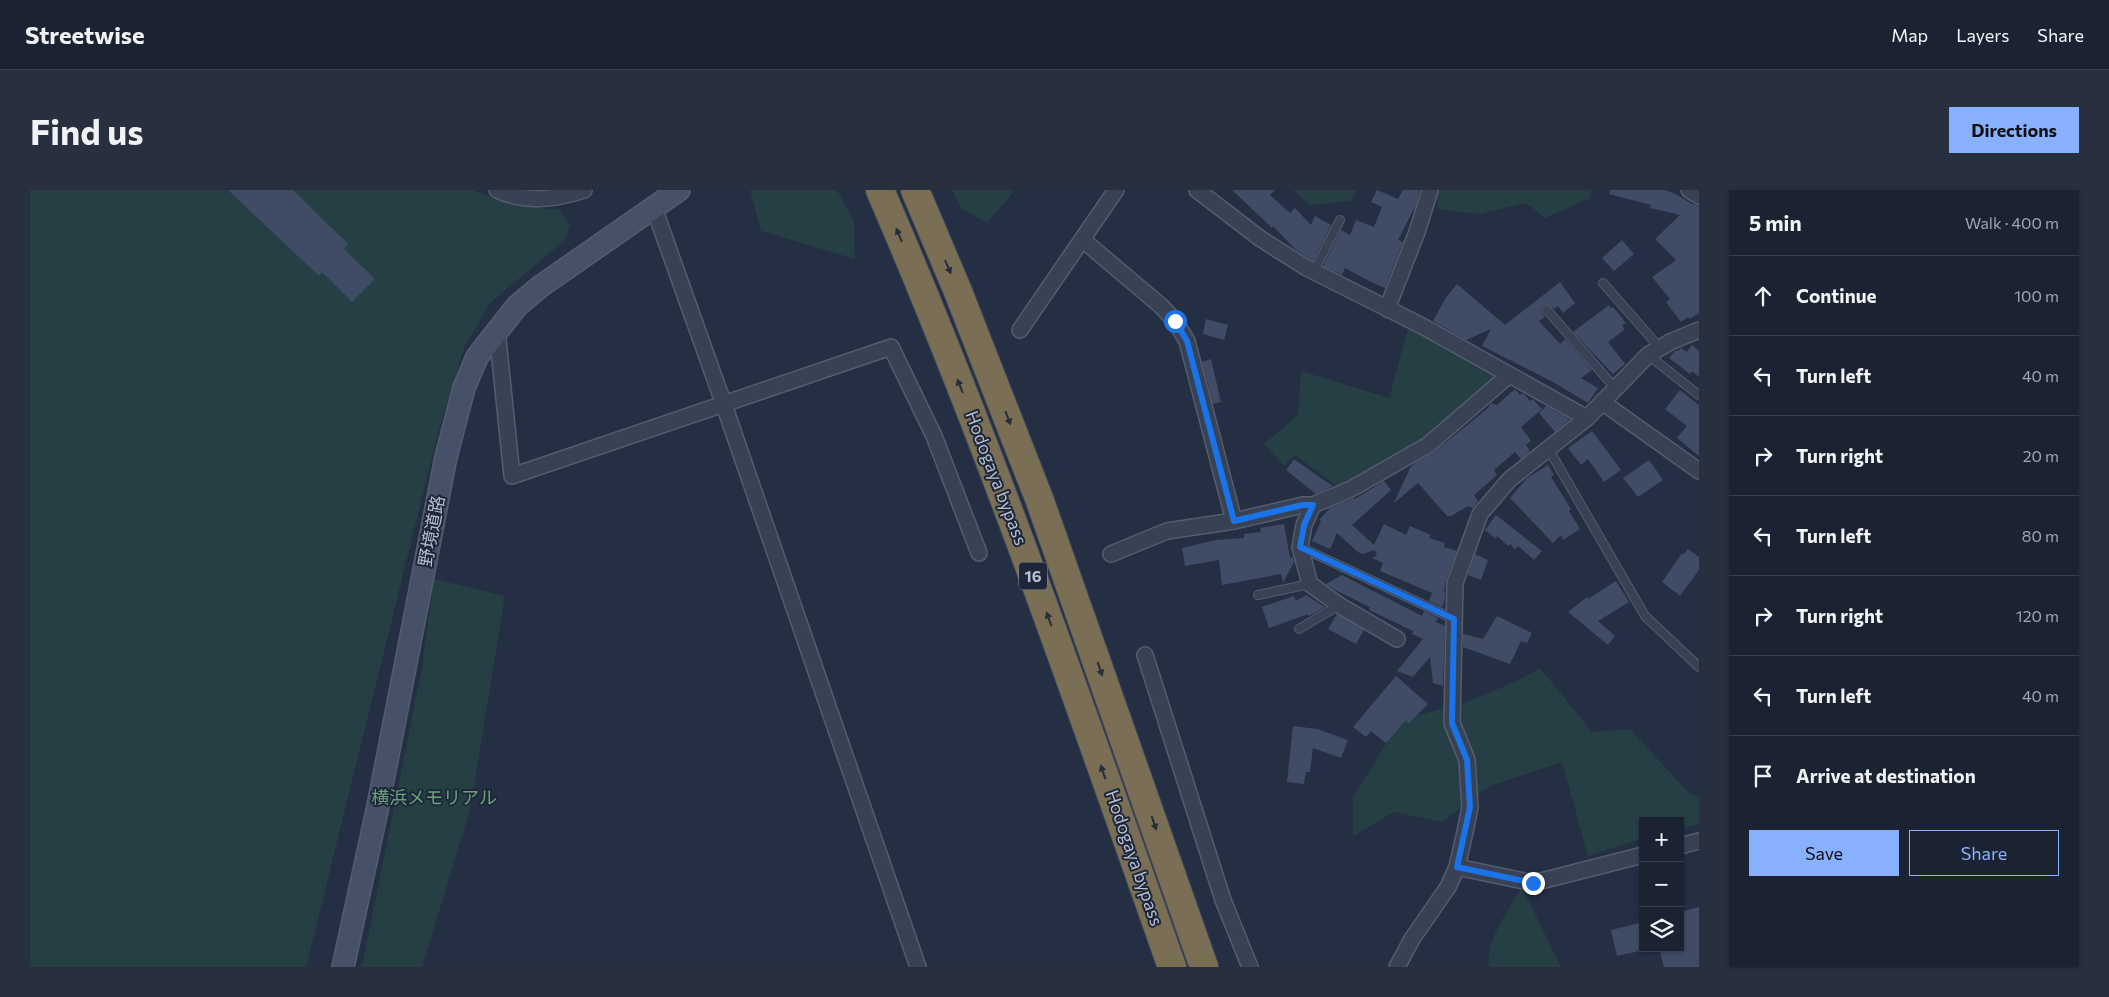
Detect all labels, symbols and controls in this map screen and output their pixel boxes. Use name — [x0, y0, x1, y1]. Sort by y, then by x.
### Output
text: Streetwise — [25, 20, 145, 49]
text: Map — [1891, 24, 1928, 46]
text: Layers — [1956, 24, 2009, 46]
text: Share — [2037, 24, 2084, 46]
button: Directions — [1949, 107, 2079, 153]
text: Find us — [30, 109, 144, 152]
text: 5 min — [1749, 210, 1802, 235]
text: Walk · 400 m — [1965, 213, 2059, 232]
one-way arrow — [895, 228, 903, 242]
one-way arrow — [944, 260, 952, 274]
icon: ahead — [1749, 282, 1777, 310]
text: Continue — [1796, 284, 1876, 307]
text: 100 m — [2014, 286, 2059, 305]
route start — [1164, 310, 1187, 333]
icon: left — [1749, 362, 1777, 390]
text: Turn left — [1796, 364, 1871, 387]
text: 40 m — [2022, 366, 2059, 385]
one-way arrow — [956, 378, 964, 393]
street label: Hodogaya bypass — [961, 407, 1033, 548]
one-way arrow — [1004, 411, 1012, 426]
icon: right — [1749, 442, 1777, 470]
text: Turn right — [1796, 444, 1883, 467]
text: 20 m — [2023, 446, 2059, 465]
street label: 野境道路 — [413, 493, 449, 568]
icon: left — [1749, 522, 1777, 550]
text: Turn left — [1796, 524, 1871, 547]
text: 80 m — [2022, 526, 2059, 545]
road number: 16 — [1019, 562, 1047, 590]
icon: right — [1749, 602, 1777, 630]
text: Turn right — [1796, 604, 1883, 627]
text: 120 m — [2016, 606, 2059, 625]
one-way arrow — [1045, 612, 1052, 627]
one-way arrow — [1096, 662, 1104, 677]
icon: left — [1749, 682, 1777, 710]
text: Turn left — [1796, 684, 1871, 707]
text: 40 m — [2022, 686, 2059, 705]
icon: arrive — [1749, 762, 1777, 790]
text: Arrive at destination — [1796, 764, 1976, 787]
one-way arrow — [1099, 765, 1107, 780]
park label: 横浜メモリアル — [371, 786, 497, 808]
street label: Hodogaya bypass — [1101, 787, 1169, 929]
one-way arrow — [1150, 815, 1158, 830]
map controls — [1639, 817, 1684, 952]
button: + — [1639, 817, 1684, 862]
button: Save — [1749, 830, 1899, 876]
button: Share — [1909, 830, 2059, 876]
button: − — [1639, 862, 1684, 907]
route end — [1522, 872, 1545, 895]
button: layers — [1639, 907, 1684, 952]

